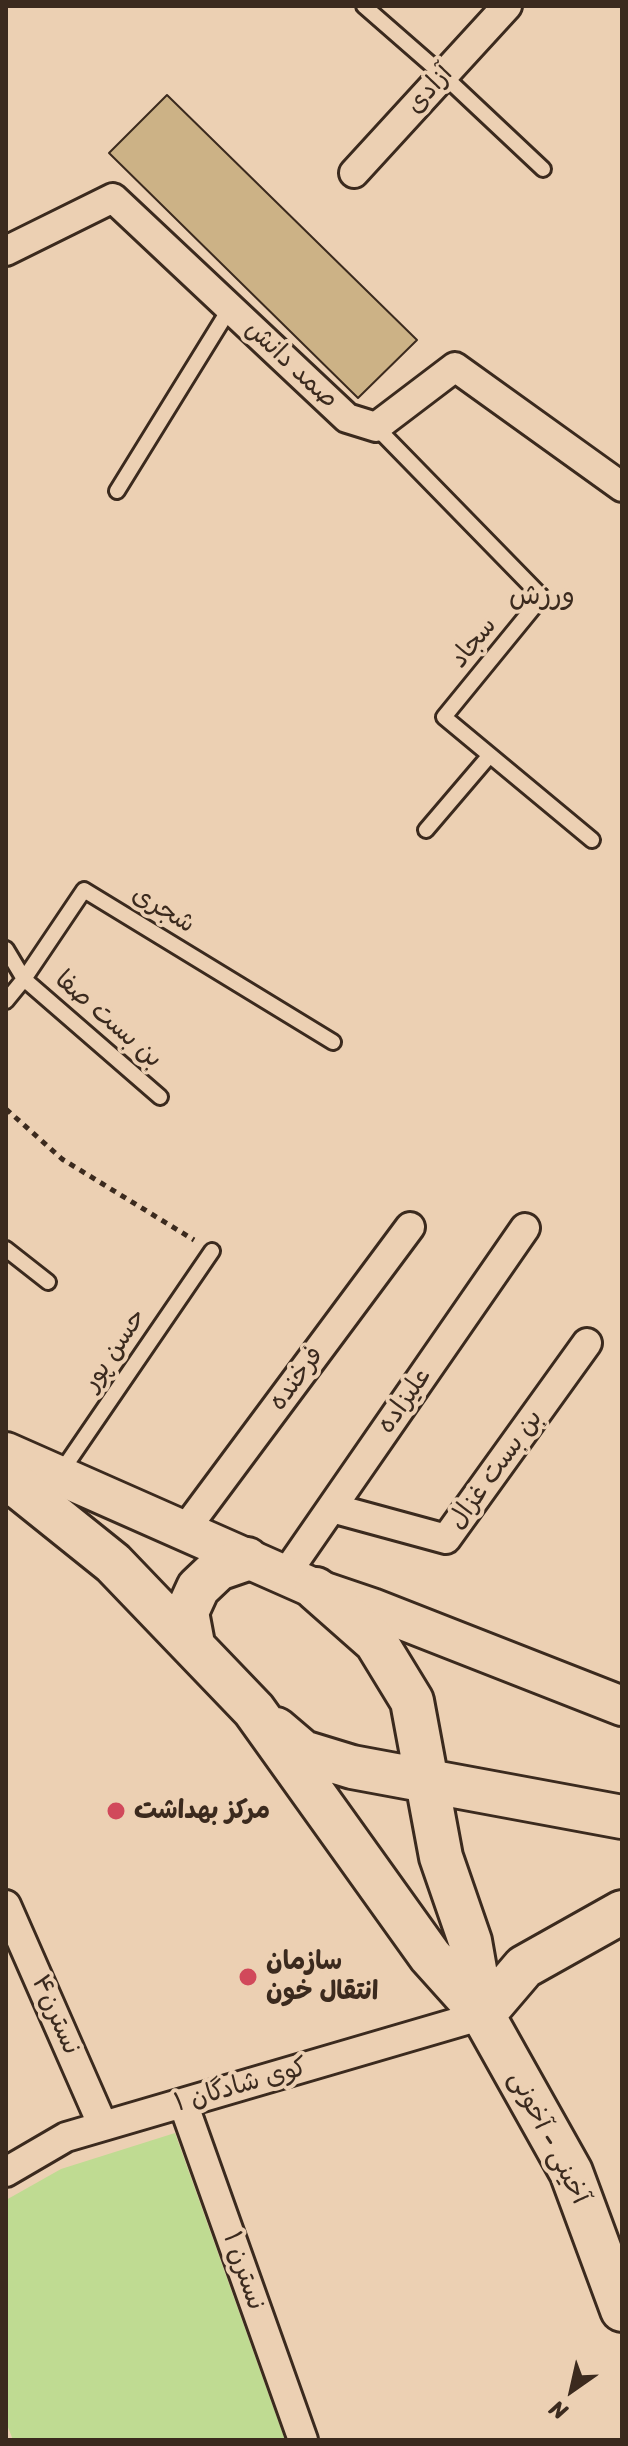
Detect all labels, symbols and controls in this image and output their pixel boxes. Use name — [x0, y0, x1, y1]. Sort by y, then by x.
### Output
street label: آزادی — [400, 59, 460, 121]
street label: صمد دانش — [238, 314, 344, 416]
district label: ورزش — [509, 580, 575, 614]
street label: سجاد — [444, 611, 504, 675]
street label: شجری — [126, 879, 200, 941]
street label: بن بست صفا — [48, 965, 168, 1075]
street label: حسن پور — [76, 1303, 154, 1397]
street label: فرخنده — [263, 1341, 331, 1417]
street label: علیزاده — [371, 1362, 439, 1440]
street label: بن بست غزال — [442, 1404, 550, 1536]
place label: مرکز بهداشت — [134, 1795, 270, 1827]
marker: مرکز بهداشت — [105, 1800, 127, 1822]
place label: سازمان انتقال خون — [266, 1946, 378, 2008]
marker: سازمان انتقال خون — [237, 1966, 259, 1988]
street label: نسترن۴ — [24, 1970, 86, 2060]
street label: کوی شادگان ۱ — [171, 2052, 311, 2120]
street label: آخینی - آخونی — [501, 2066, 595, 2210]
street label: نسترن ۱ — [215, 2228, 271, 2314]
north arrow — [532, 2350, 612, 2430]
text: N — [541, 2390, 576, 2431]

